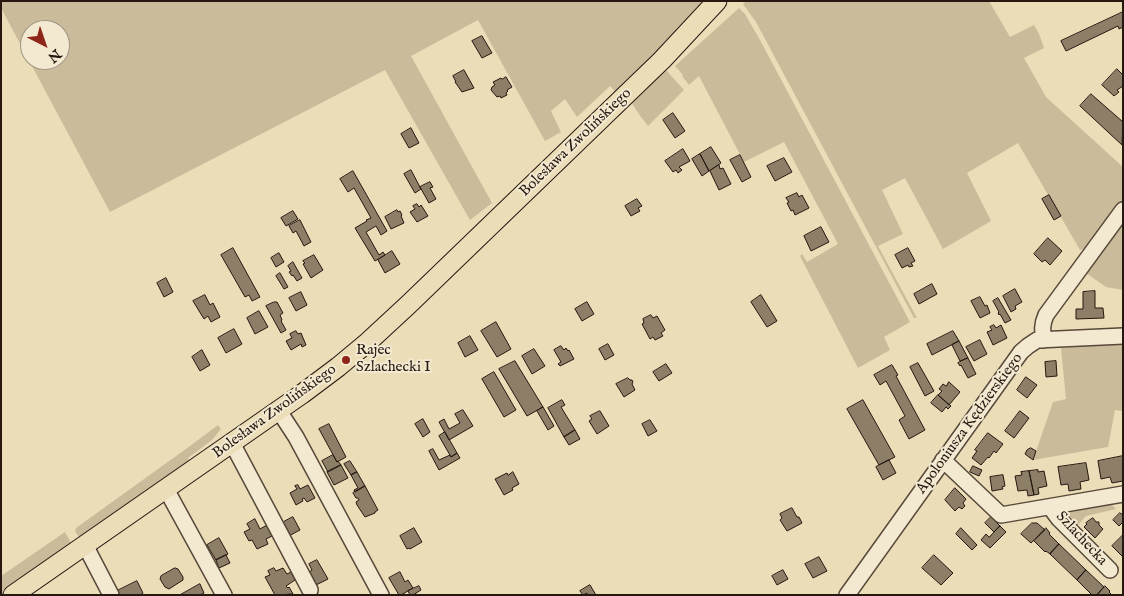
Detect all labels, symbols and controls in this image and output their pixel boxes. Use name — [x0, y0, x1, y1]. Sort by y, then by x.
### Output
north arrow — [20, 20, 70, 70]
text: N — [44, 45, 65, 66]
street label: Bolesława Zwolińskiego — [516, 85, 636, 201]
place label: Rajec Szlachecki I — [356, 342, 431, 377]
street label: Apoloniusza Kędzierskiego — [913, 350, 1027, 498]
marker: Rajec Szlachecki I — [340, 354, 352, 366]
street label: Bolesława Zwolińskiego — [210, 361, 340, 463]
street label: Szlachecka — [1051, 508, 1111, 570]

